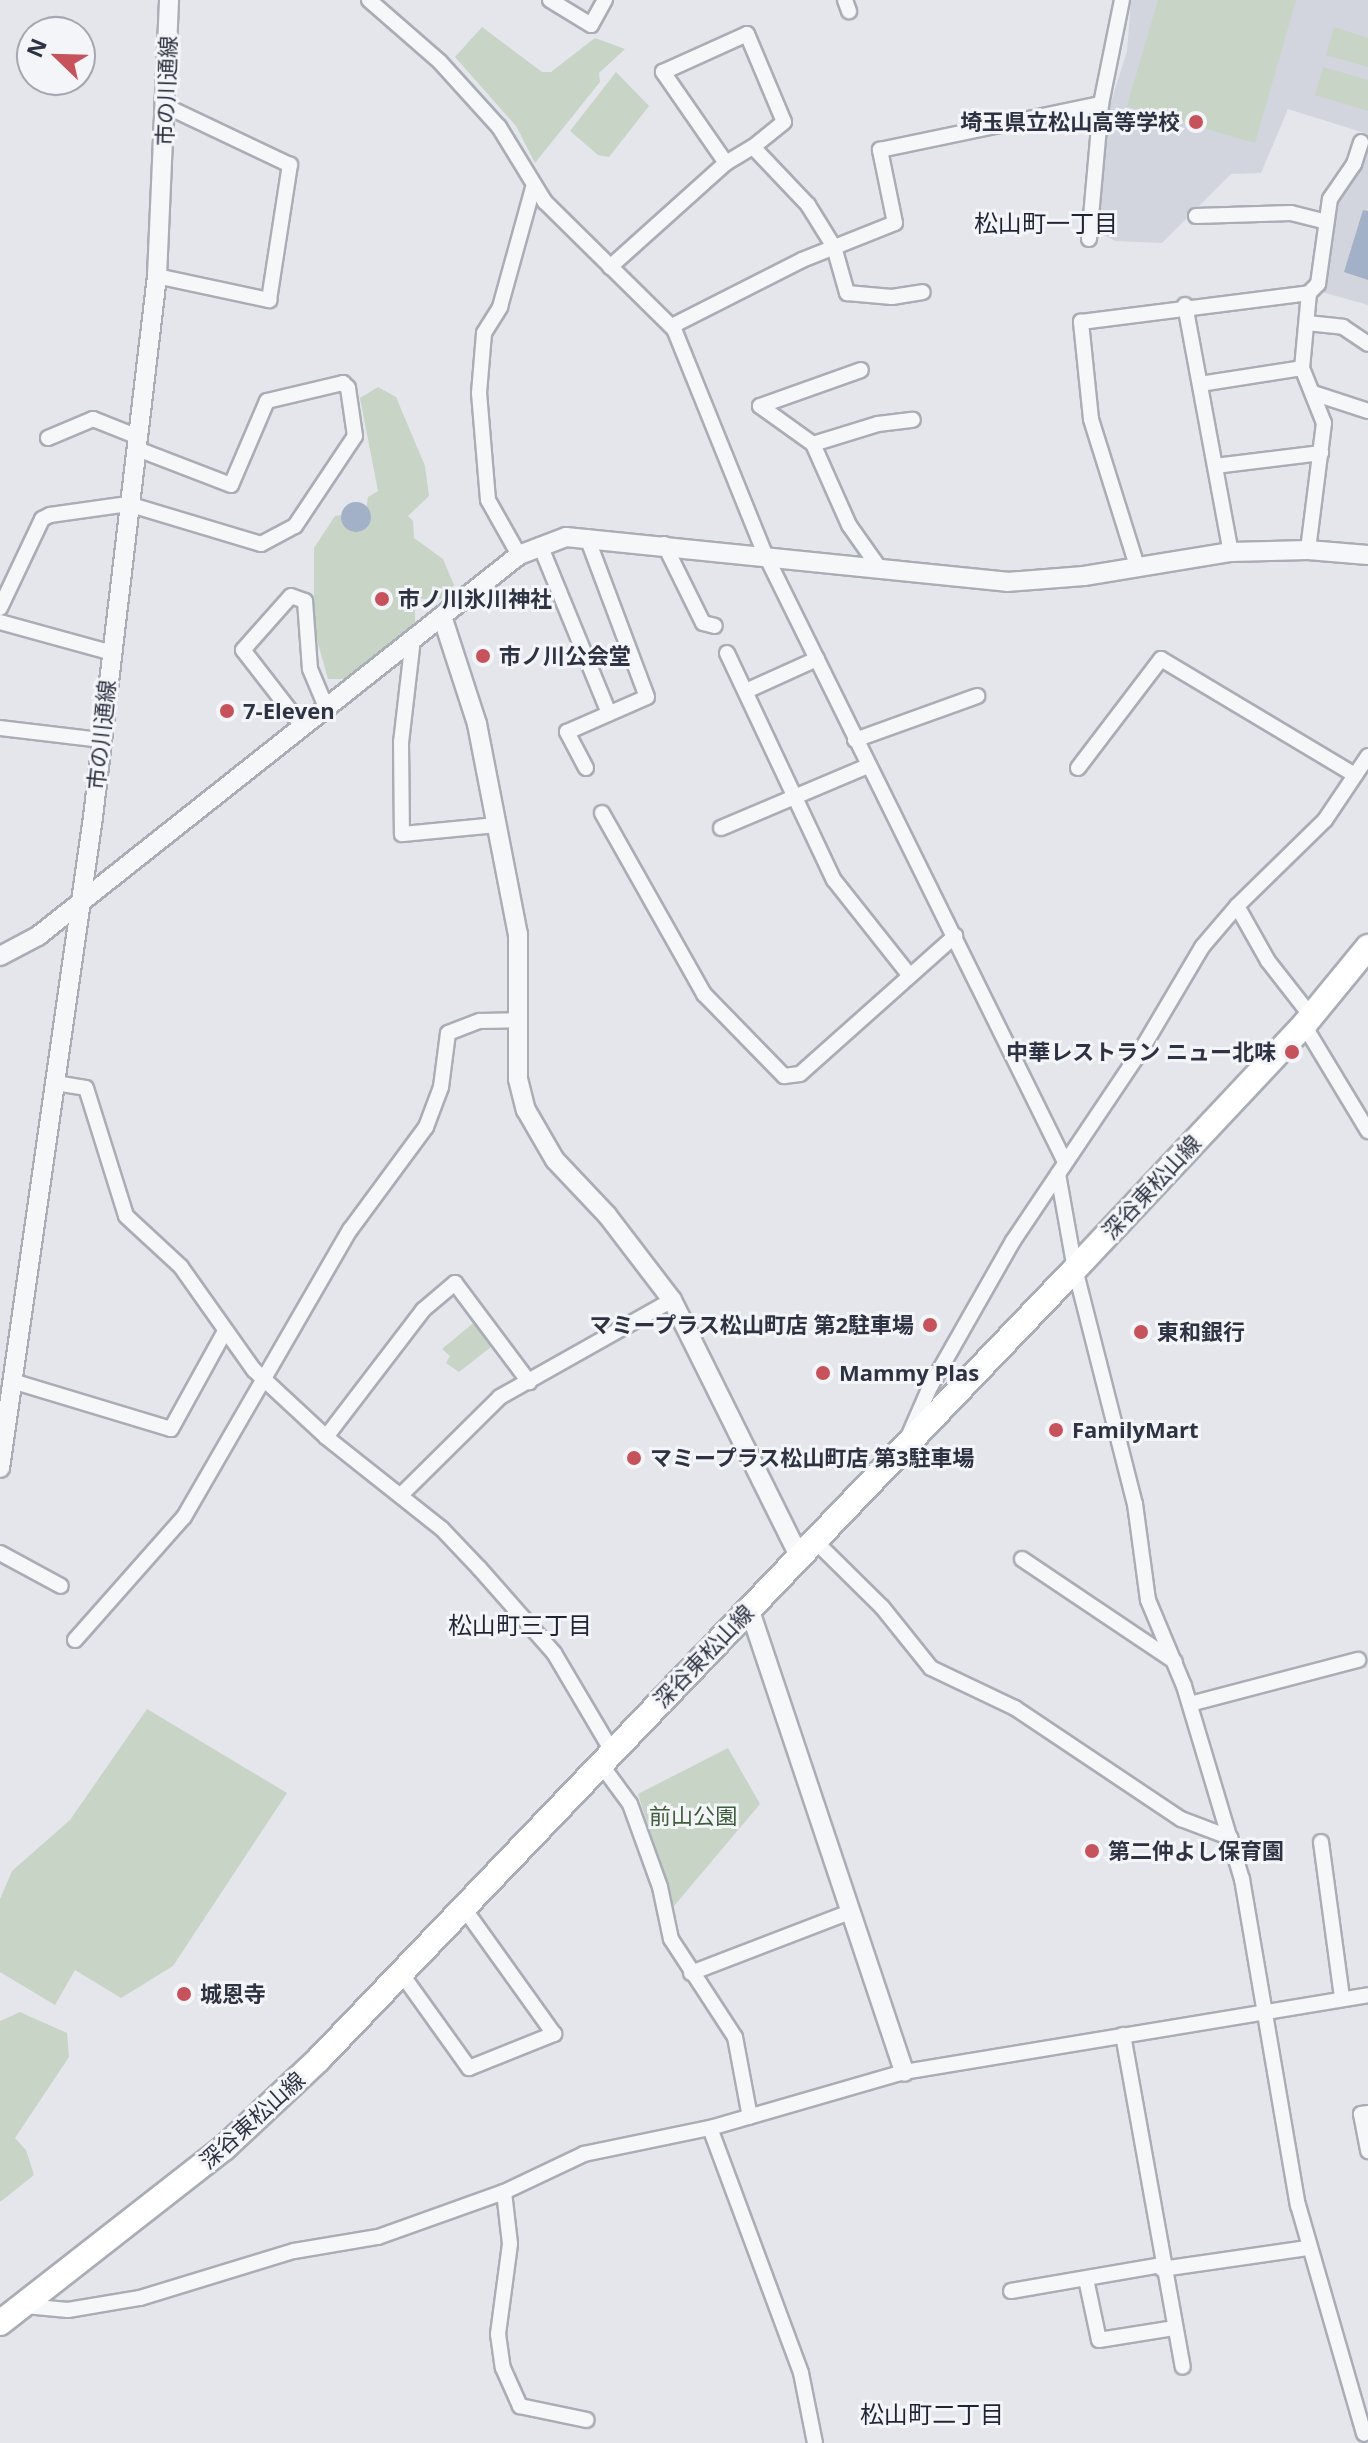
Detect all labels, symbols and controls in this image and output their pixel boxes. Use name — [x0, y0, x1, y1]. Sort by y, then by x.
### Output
north arrow — [16, 16, 96, 96]
text: N — [18, 33, 53, 62]
street label: 市の川通線 — [151, 36, 181, 146]
place label: 埼玉県立松山高等学校 — [960, 109, 1180, 135]
marker: 埼玉県立松山高等学校 — [1187, 113, 1205, 131]
district label: 松山町一丁目 — [974, 209, 1118, 237]
place label: 市ノ川氷川神社 — [398, 586, 552, 612]
marker: 市ノ川氷川神社 — [373, 590, 391, 608]
place label: 市ノ川公会堂 — [499, 643, 631, 669]
marker: 市ノ川公会堂 — [474, 647, 492, 665]
street label: 市の川通線 — [82, 679, 120, 791]
place label: 7-Eleven — [243, 698, 335, 724]
marker: 7-Eleven — [218, 702, 236, 720]
place label: 中華レストラン ニュー北味 — [1006, 1039, 1276, 1065]
marker: 中華レストラン ニュー北味 — [1283, 1043, 1301, 1061]
street label: 深谷東松山線 — [1096, 1130, 1206, 1244]
place label: マミープラス松山町店 第2駐車場 — [588, 1312, 914, 1338]
marker: マミープラス松山町店 第2駐車場 — [921, 1316, 939, 1334]
place label: 東和銀行 — [1157, 1319, 1245, 1345]
marker: 東和銀行 — [1132, 1323, 1150, 1341]
place label: Mammy Plas — [839, 1360, 979, 1386]
marker: Mammy Plas — [814, 1364, 832, 1382]
place label: FamilyMart — [1072, 1417, 1198, 1443]
marker: FamilyMart — [1047, 1421, 1065, 1439]
place label: マミープラス松山町店 第3駐車場 — [650, 1445, 976, 1471]
marker: マミープラス松山町店 第3駐車場 — [625, 1449, 643, 1467]
street label: 深谷東松山線 — [648, 1599, 758, 1713]
district label: 松山町三丁目 — [448, 1611, 592, 1639]
park label: 前山公園 — [649, 1803, 737, 1829]
place label: 第二仲よし保育園 — [1108, 1838, 1284, 1864]
marker: 第二仲よし保育園 — [1083, 1842, 1101, 1860]
place label: 城恩寺 — [200, 1981, 266, 2007]
marker: 城恩寺 — [175, 1985, 193, 2003]
street label: 深谷東松山線 — [194, 2066, 310, 2174]
district label: 松山町二丁目 — [860, 2400, 1004, 2428]

